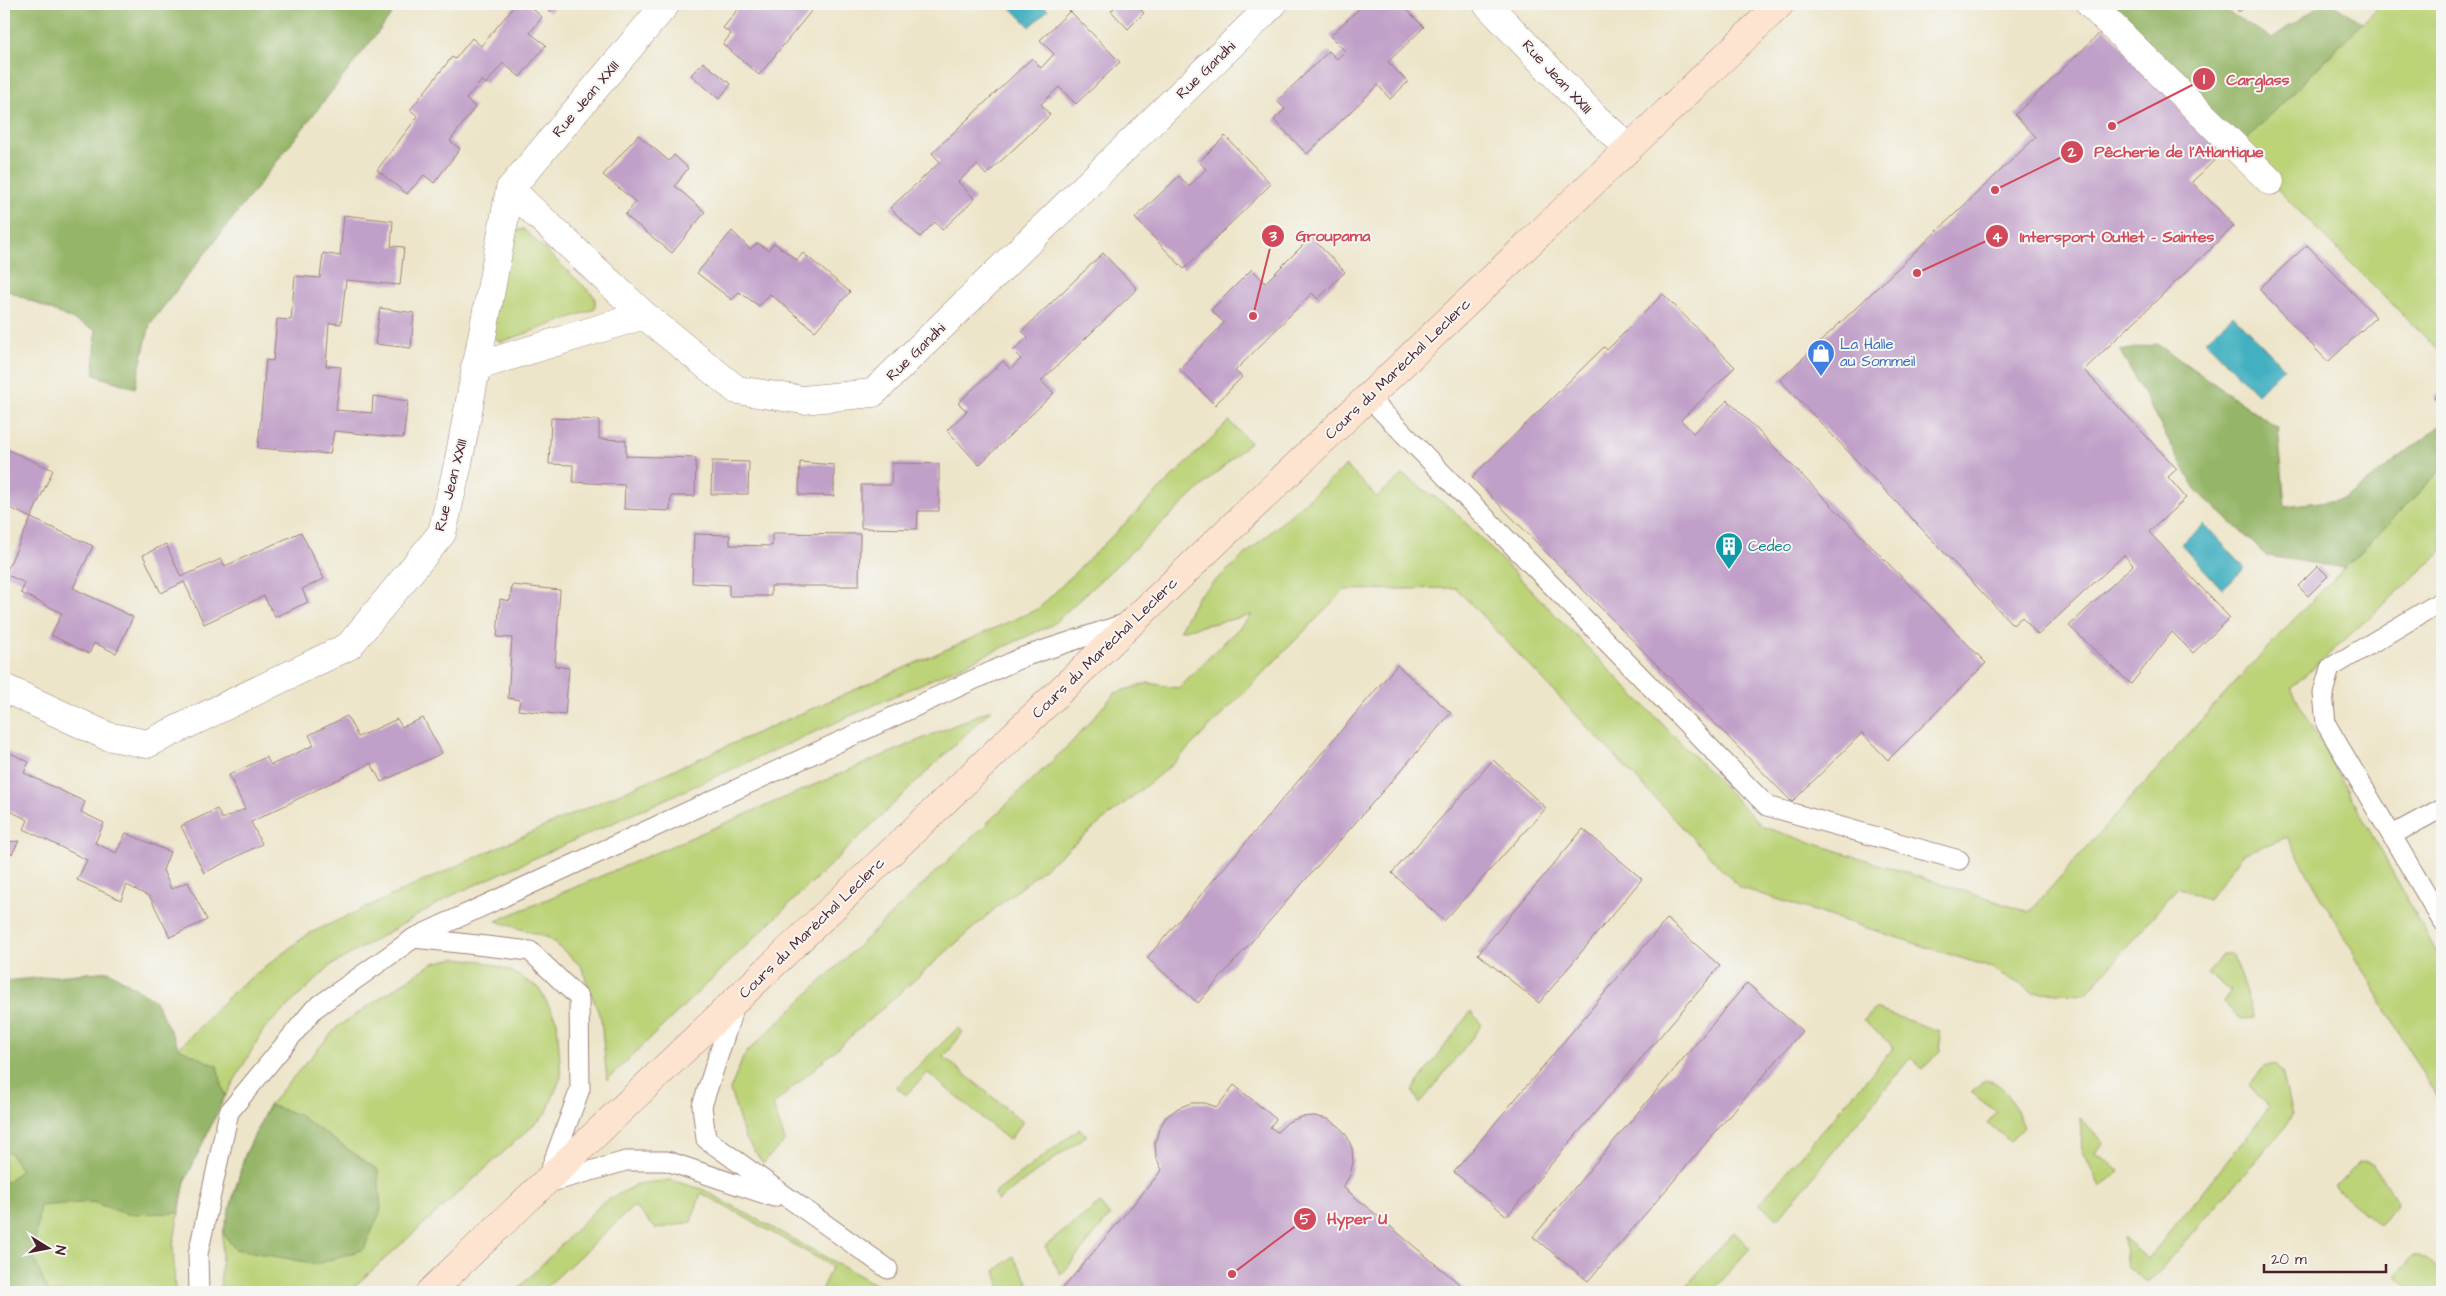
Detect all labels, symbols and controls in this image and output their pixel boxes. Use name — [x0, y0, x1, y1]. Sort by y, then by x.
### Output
street label: Rue Jean XXIII — [1517, 35, 1597, 119]
street label: Rue Gandhi — [1172, 36, 1241, 104]
street label: Rue Jean XXIII — [548, 56, 624, 142]
callout: Carglass — [2192, 64, 2300, 95]
text: 1 — [2203, 69, 2205, 90]
text: Carglass — [2226, 69, 2290, 93]
callout: Pêcherie de l'Atlantique — [2059, 136, 2274, 167]
text: Pêcherie de l'Atlantique — [2094, 141, 2264, 163]
text: 2 — [2067, 142, 2077, 163]
callout: Groupama — [1260, 220, 1380, 251]
callout: Intersport Outlet - Saintes — [1985, 221, 2224, 252]
text: Groupama — [1296, 225, 1371, 247]
text: 3 — [1268, 226, 1277, 247]
text: Intersport Outlet - Saintes — [2020, 226, 2214, 248]
text: 4 — [1992, 227, 2003, 248]
street label: Cours du Maréchal Leclerc — [1320, 293, 1476, 444]
street label: Rue Gandhi — [882, 318, 951, 386]
place label: La Halle au Sommeil — [1840, 334, 1915, 372]
shop icon: La Halle au Sommeil — [1806, 338, 1836, 377]
street label: Rue Jean XXIII — [429, 437, 473, 533]
building icon: Cedeo — [1714, 531, 1744, 570]
place label: Cedeo — [1748, 536, 1792, 557]
street label: Cours du Maréchal Leclerc — [1027, 572, 1183, 723]
street label: Cours du Maréchal Leclerc — [734, 852, 890, 1003]
callout: Hyper U — [1292, 1203, 1398, 1234]
text: Hyper U — [1327, 1208, 1387, 1231]
text: 5 — [1300, 1209, 1311, 1230]
north arrow — [22, 1224, 72, 1274]
scale bar — [2264, 1241, 2386, 1273]
text: N — [49, 1244, 70, 1256]
text: 20 m — [2271, 1249, 2307, 1270]

